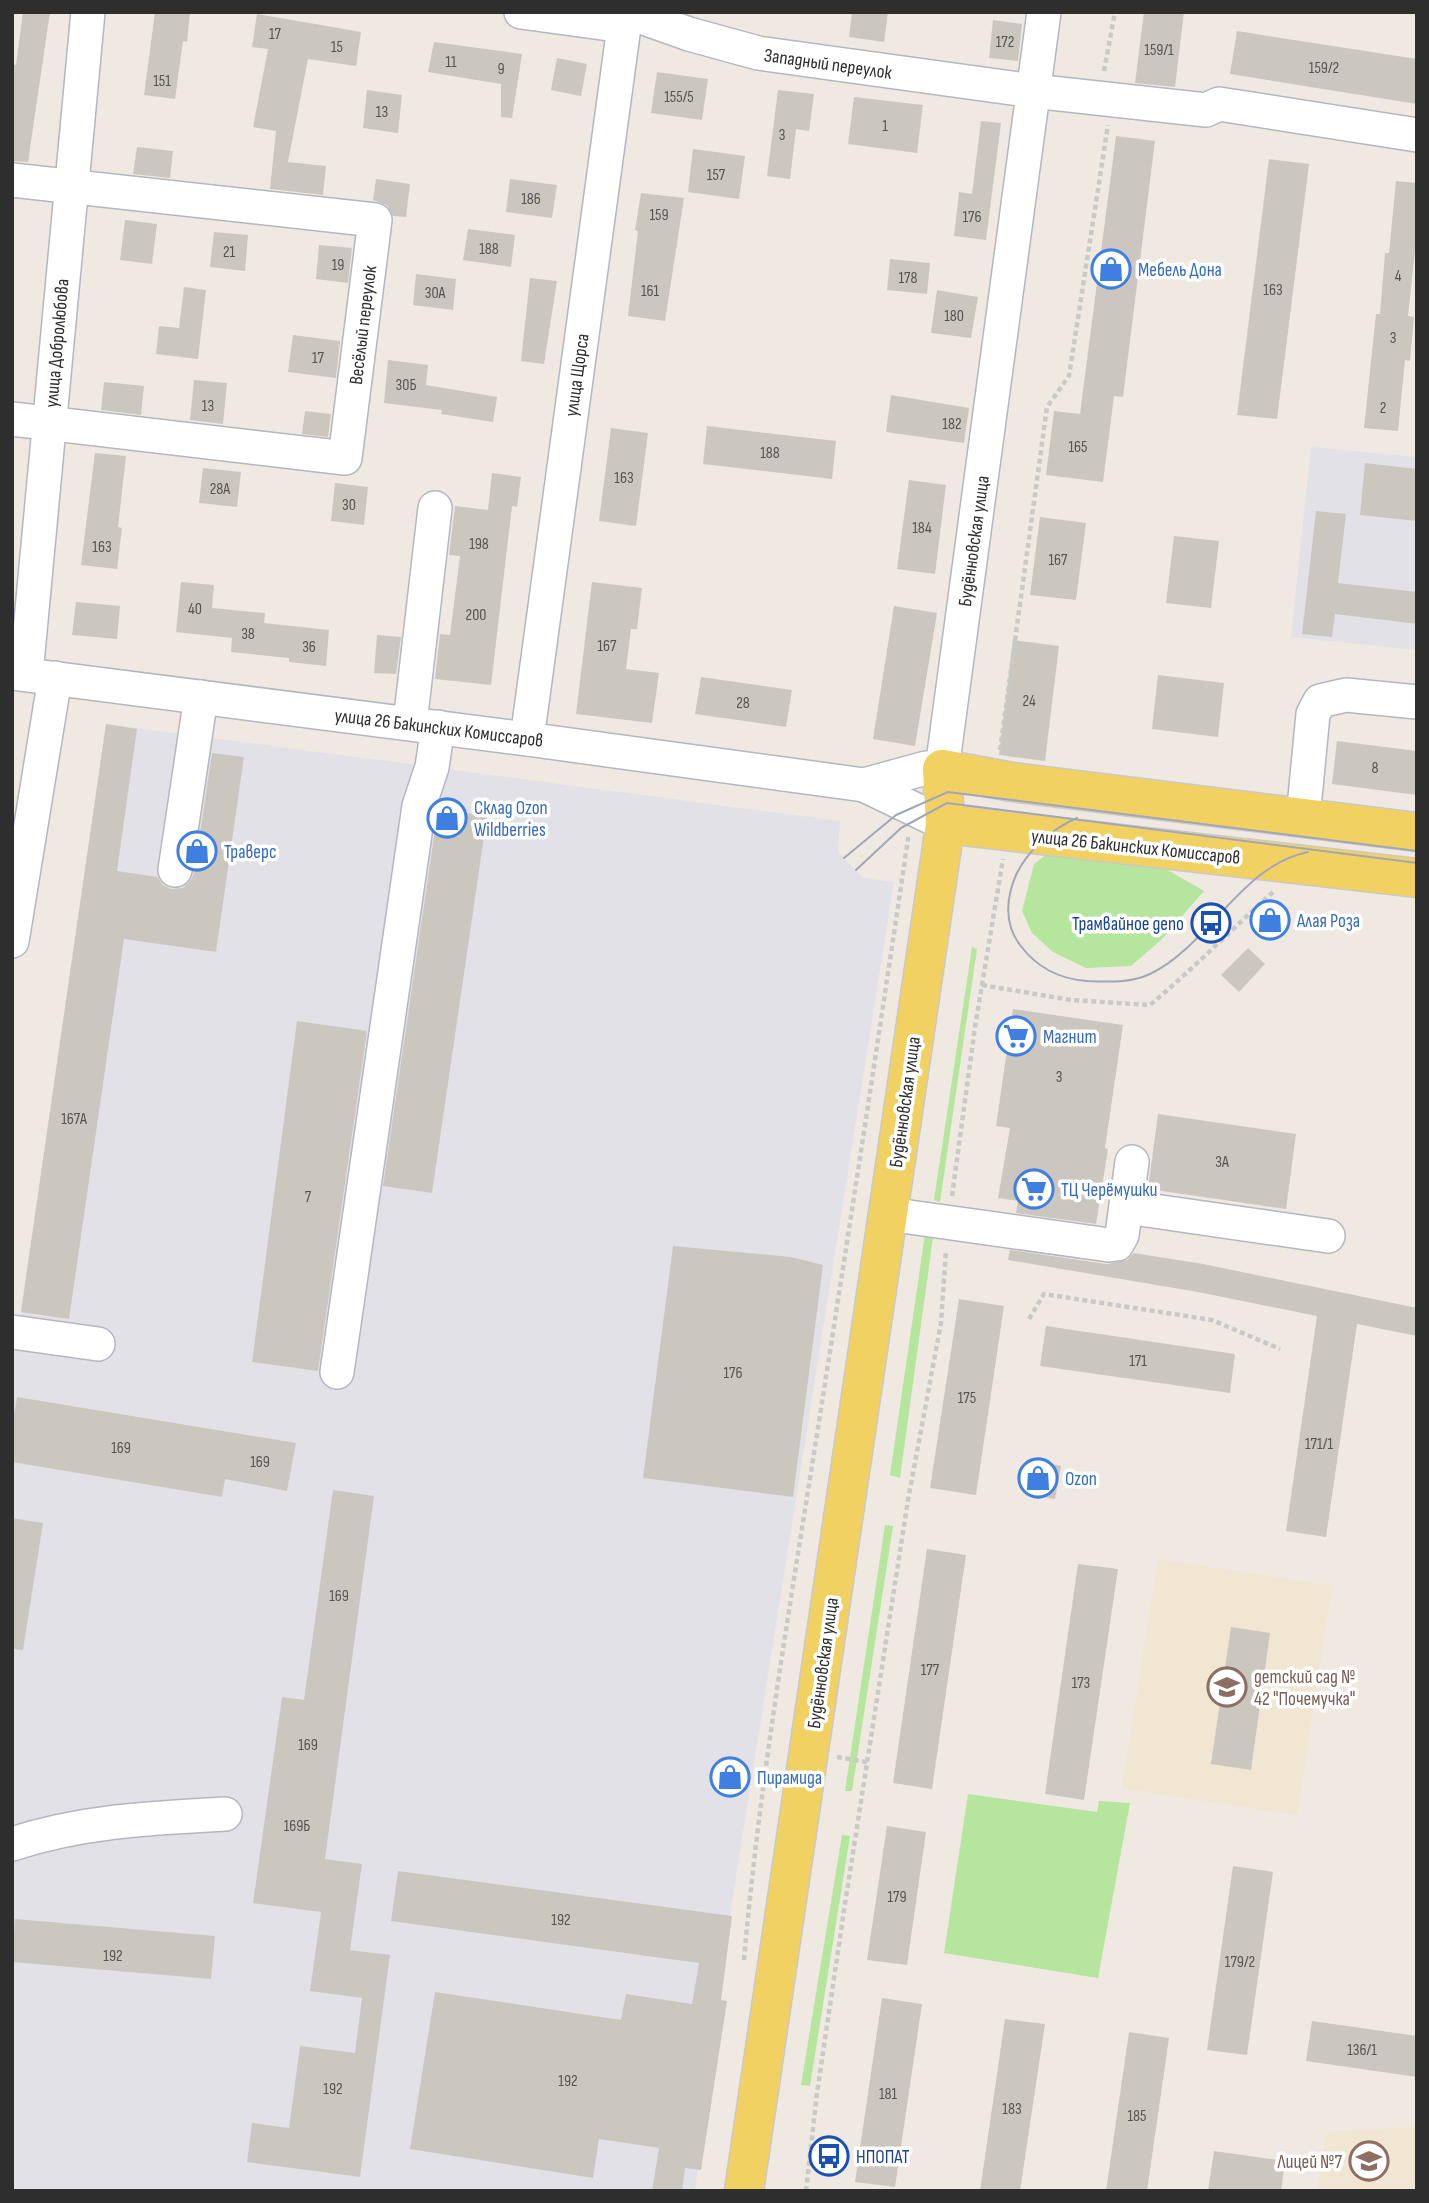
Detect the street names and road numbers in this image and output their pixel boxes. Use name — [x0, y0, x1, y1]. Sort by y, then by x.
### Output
street label: Западный переулок — [762, 44, 894, 85]
street label: Весёлый переулок — [345, 263, 382, 386]
street label: улица Добролюбова — [40, 278, 75, 408]
street label: улица Щорса — [560, 332, 595, 418]
street label: Будённовская улица — [954, 474, 995, 608]
street label: улица 26 Бакинских Комиссаров — [333, 704, 544, 753]
street label: улица 26 Бакинских Комиссаров — [1030, 825, 1241, 870]
street label: Будённовская улица — [885, 1035, 926, 1169]
street label: Будённовская улица — [803, 1596, 844, 1730]

